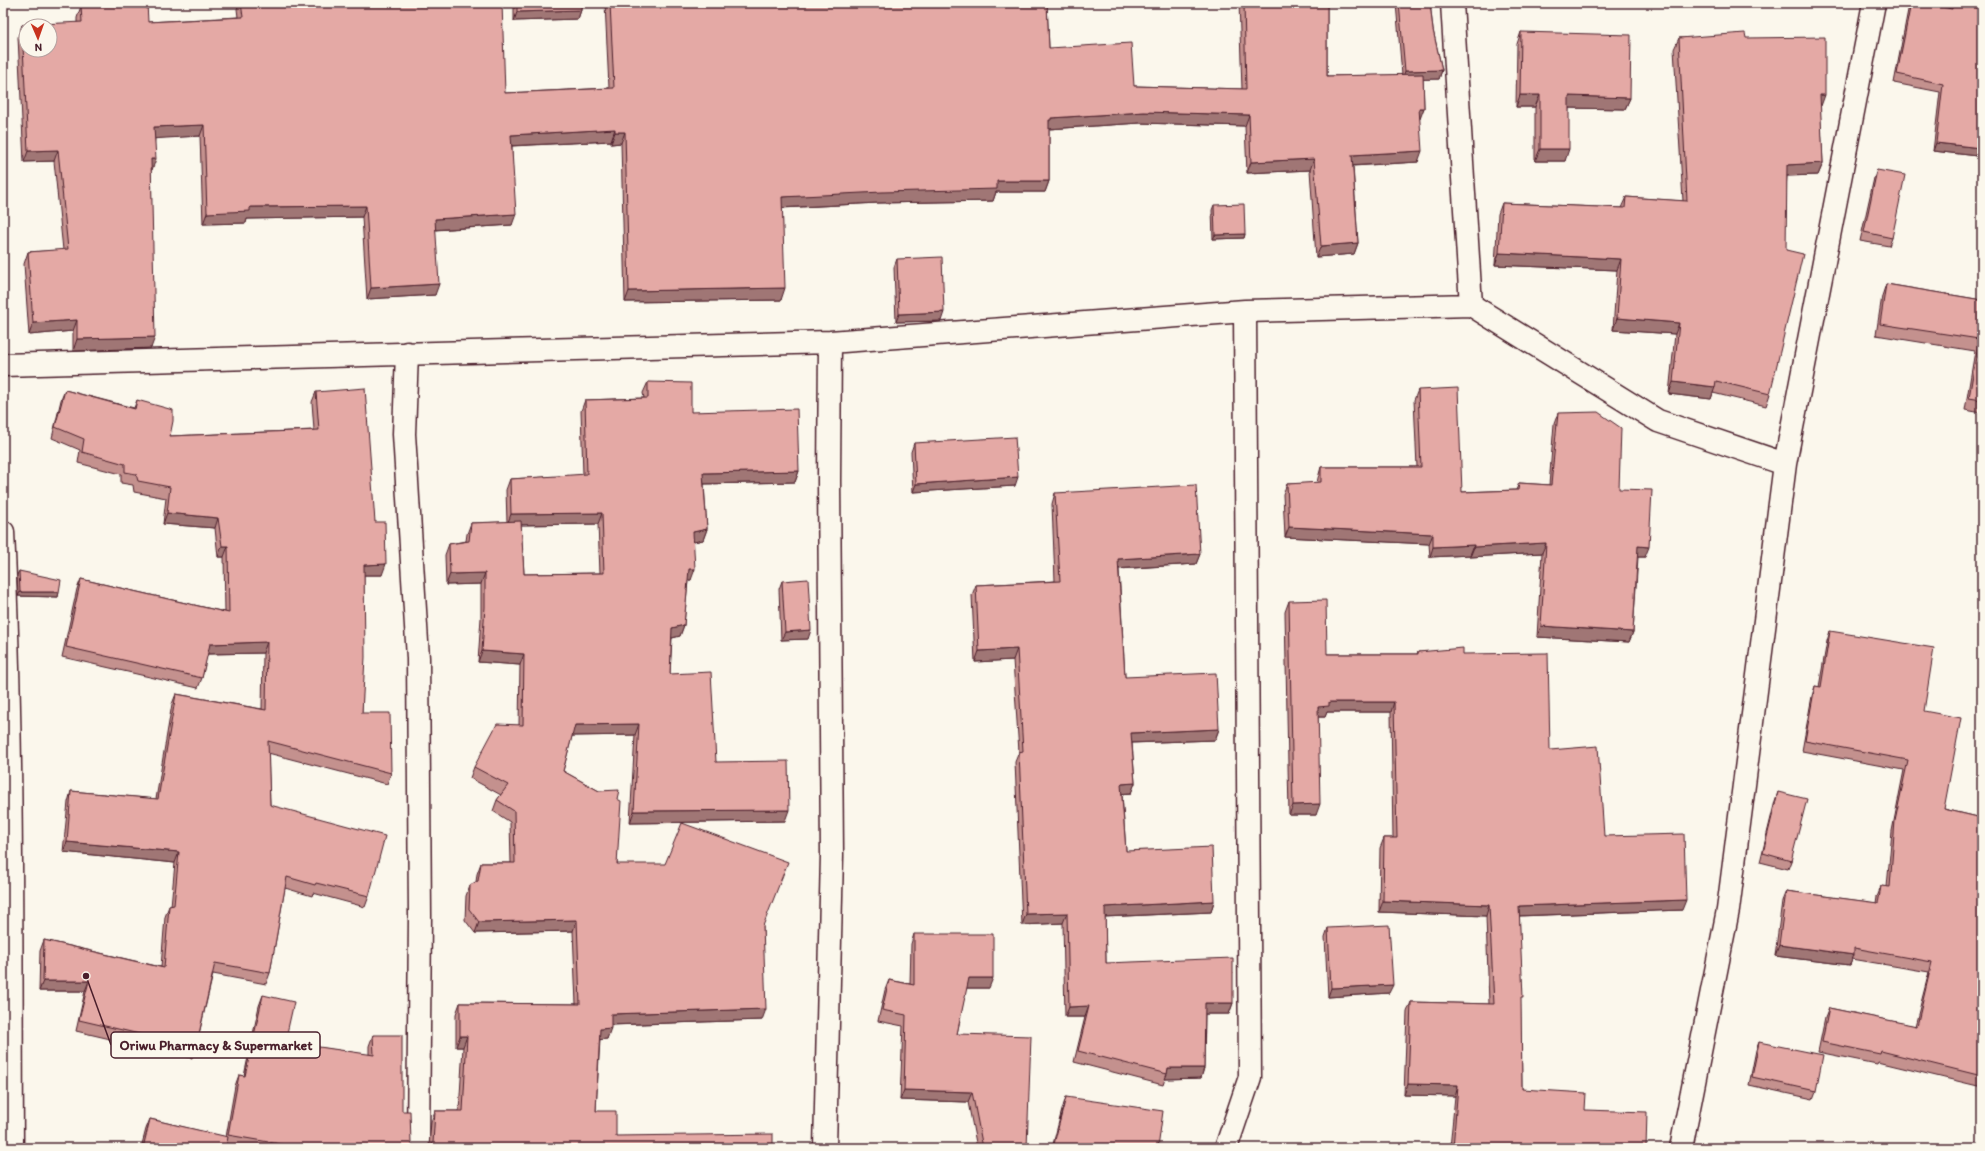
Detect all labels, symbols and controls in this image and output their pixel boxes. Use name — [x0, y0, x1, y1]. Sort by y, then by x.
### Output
north arrow — [18, 18, 58, 58]
text: N — [34, 41, 42, 54]
callout: Oriwu Pharmacy & Supermarket — [111, 1032, 320, 1058]
text: Oriwu Pharmacy & Supermarket — [119, 1037, 313, 1054]

